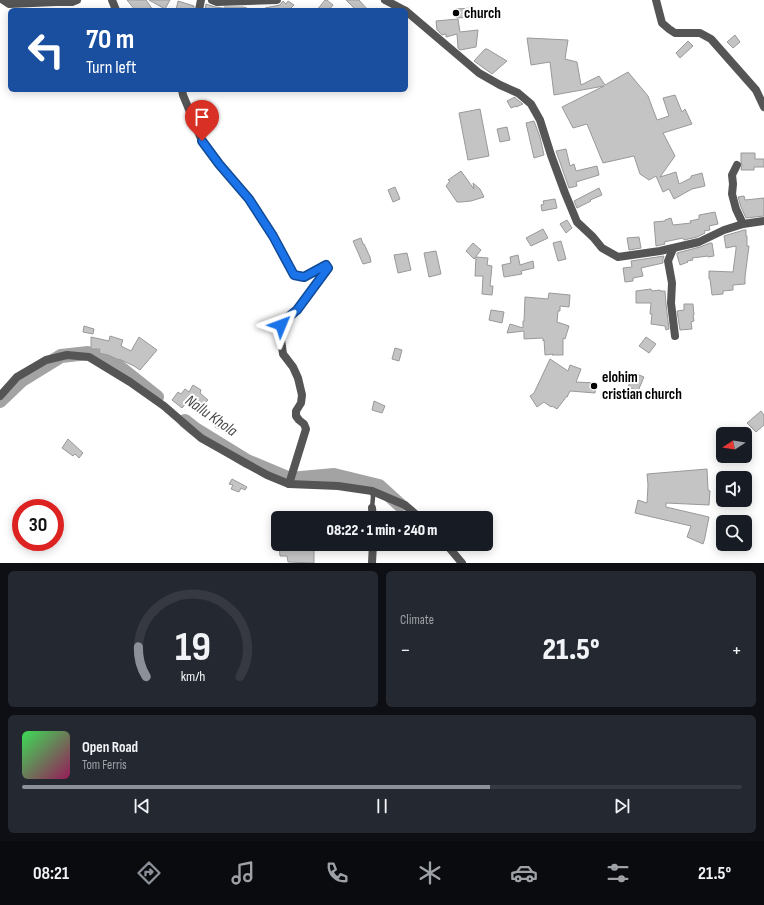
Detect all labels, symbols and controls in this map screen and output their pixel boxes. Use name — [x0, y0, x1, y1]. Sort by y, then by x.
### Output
place label: church — [464, 4, 501, 23]
marker: church — [451, 8, 461, 18]
text: 70 m — [86, 23, 134, 56]
icon: left — [20, 24, 72, 76]
text: Turn left — [86, 57, 137, 78]
pin — [185, 100, 219, 141]
icon: arrive — [191, 106, 213, 128]
position arrow — [260, 304, 302, 346]
place label: elohim cristian church — [602, 368, 682, 404]
marker: elohim cristian church — [589, 381, 599, 391]
water label: Nallu Khola — [181, 391, 241, 441]
north arrow — [716, 427, 752, 463]
map controls — [716, 427, 752, 551]
button: sound — [716, 471, 752, 507]
speed limit sign: 30 — [12, 499, 64, 551]
button: search — [716, 515, 752, 551]
text: 08:22 · 1 min · 240 m — [327, 521, 437, 540]
text: Climate — [400, 612, 434, 628]
text: 19 — [175, 623, 211, 672]
text: 21.5° — [542, 632, 600, 668]
text: − — [400, 637, 411, 664]
text: + — [731, 637, 742, 664]
text: km/h — [181, 668, 205, 685]
text: Open Road — [82, 738, 138, 757]
text: Tom Ferris — [82, 757, 127, 773]
icon: previous — [131, 795, 153, 817]
icon: pause — [371, 795, 393, 817]
icon: next — [611, 795, 633, 817]
icon: directions — [135, 859, 163, 887]
icon: music — [229, 859, 257, 887]
icon: phone — [323, 859, 351, 887]
icon: climate — [416, 859, 444, 887]
icon: car — [510, 859, 538, 887]
icon: filters — [604, 859, 632, 887]
text: 08:21 — [33, 863, 69, 884]
text: 21.5° — [698, 863, 731, 884]

